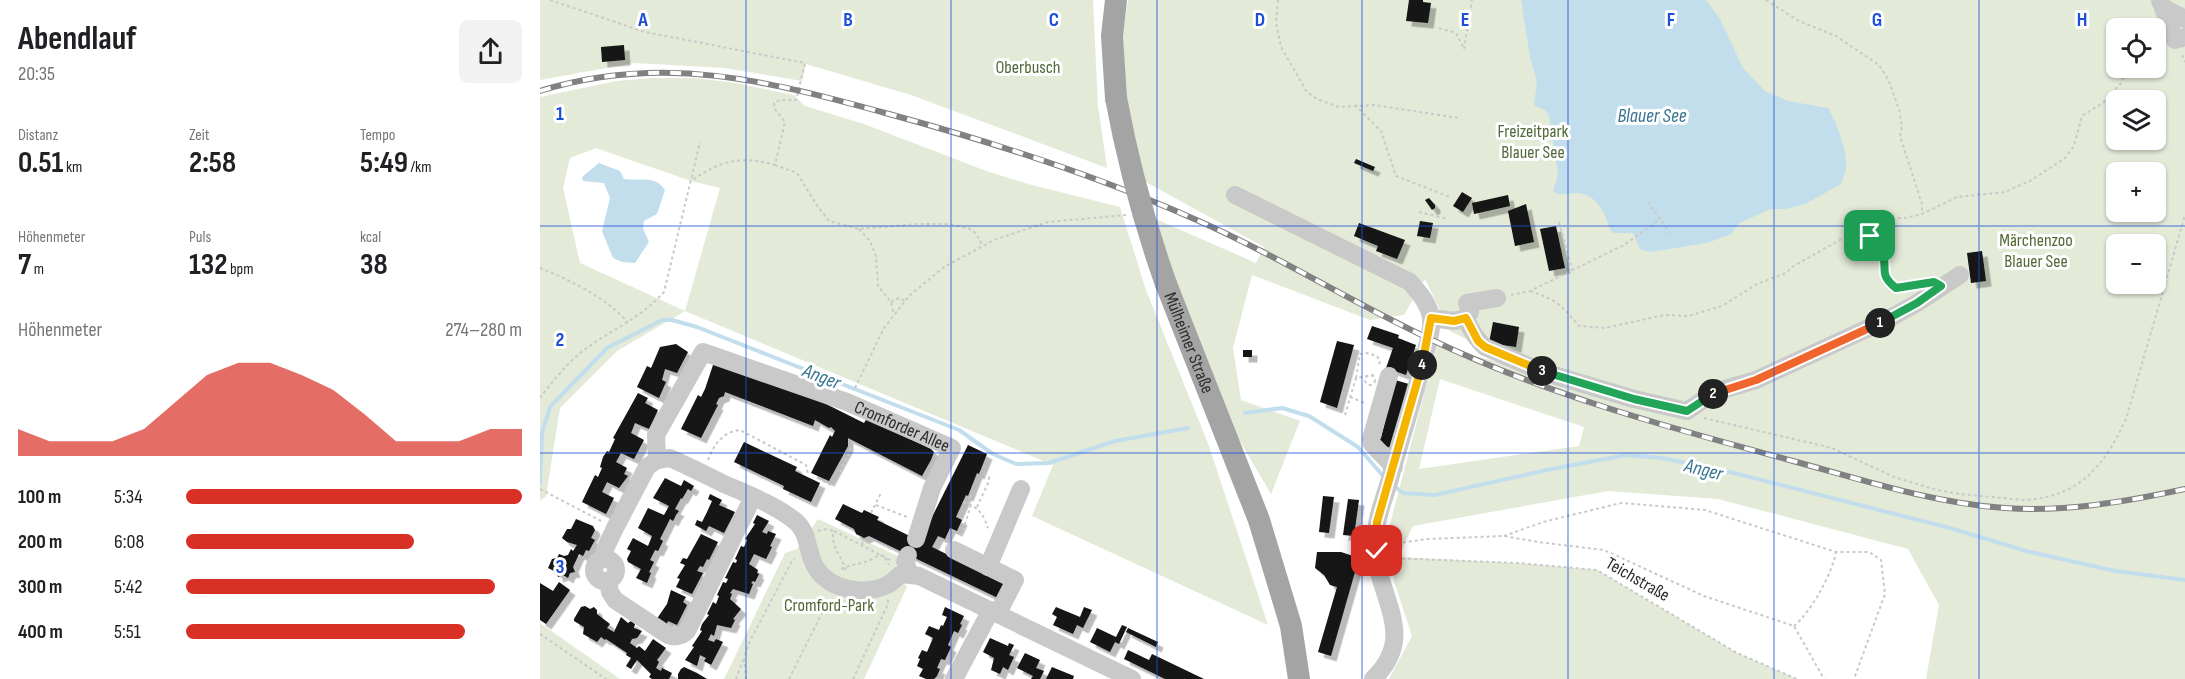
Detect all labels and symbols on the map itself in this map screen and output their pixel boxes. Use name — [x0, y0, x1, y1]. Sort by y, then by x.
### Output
text: A — [637, 8, 648, 32]
text: B — [843, 8, 853, 32]
text: C — [1049, 8, 1059, 32]
text: D — [1255, 8, 1265, 32]
text: E — [1461, 8, 1469, 32]
text: F — [1667, 8, 1675, 32]
text: G — [1872, 8, 1882, 32]
text: H — [2077, 8, 2087, 32]
park label: Oberbusch — [995, 57, 1061, 78]
text: 1 — [556, 102, 564, 126]
water label: Blauer See — [1617, 104, 1687, 128]
park label: Freizeitpark Blauer See — [1498, 121, 1569, 163]
pin — [1844, 210, 1895, 261]
park label: Märchenzoo Blauer See — [1999, 230, 2073, 272]
street label: Mülheimer Straße — [1159, 289, 1218, 396]
pin: 1 — [1865, 308, 1895, 338]
text: 2 — [556, 328, 564, 352]
pin: 4 — [1407, 350, 1437, 380]
pin: 3 — [1527, 356, 1557, 386]
water label: Anger — [798, 358, 845, 396]
pin: 2 — [1698, 379, 1728, 409]
street label: Cromforder Allee — [851, 397, 953, 457]
water label: Anger — [1681, 453, 1727, 487]
pin — [1351, 525, 1402, 576]
street label: Teichstraße — [1602, 553, 1673, 606]
text: 3 — [556, 555, 565, 579]
park label: Cromford-Park — [784, 595, 874, 616]

